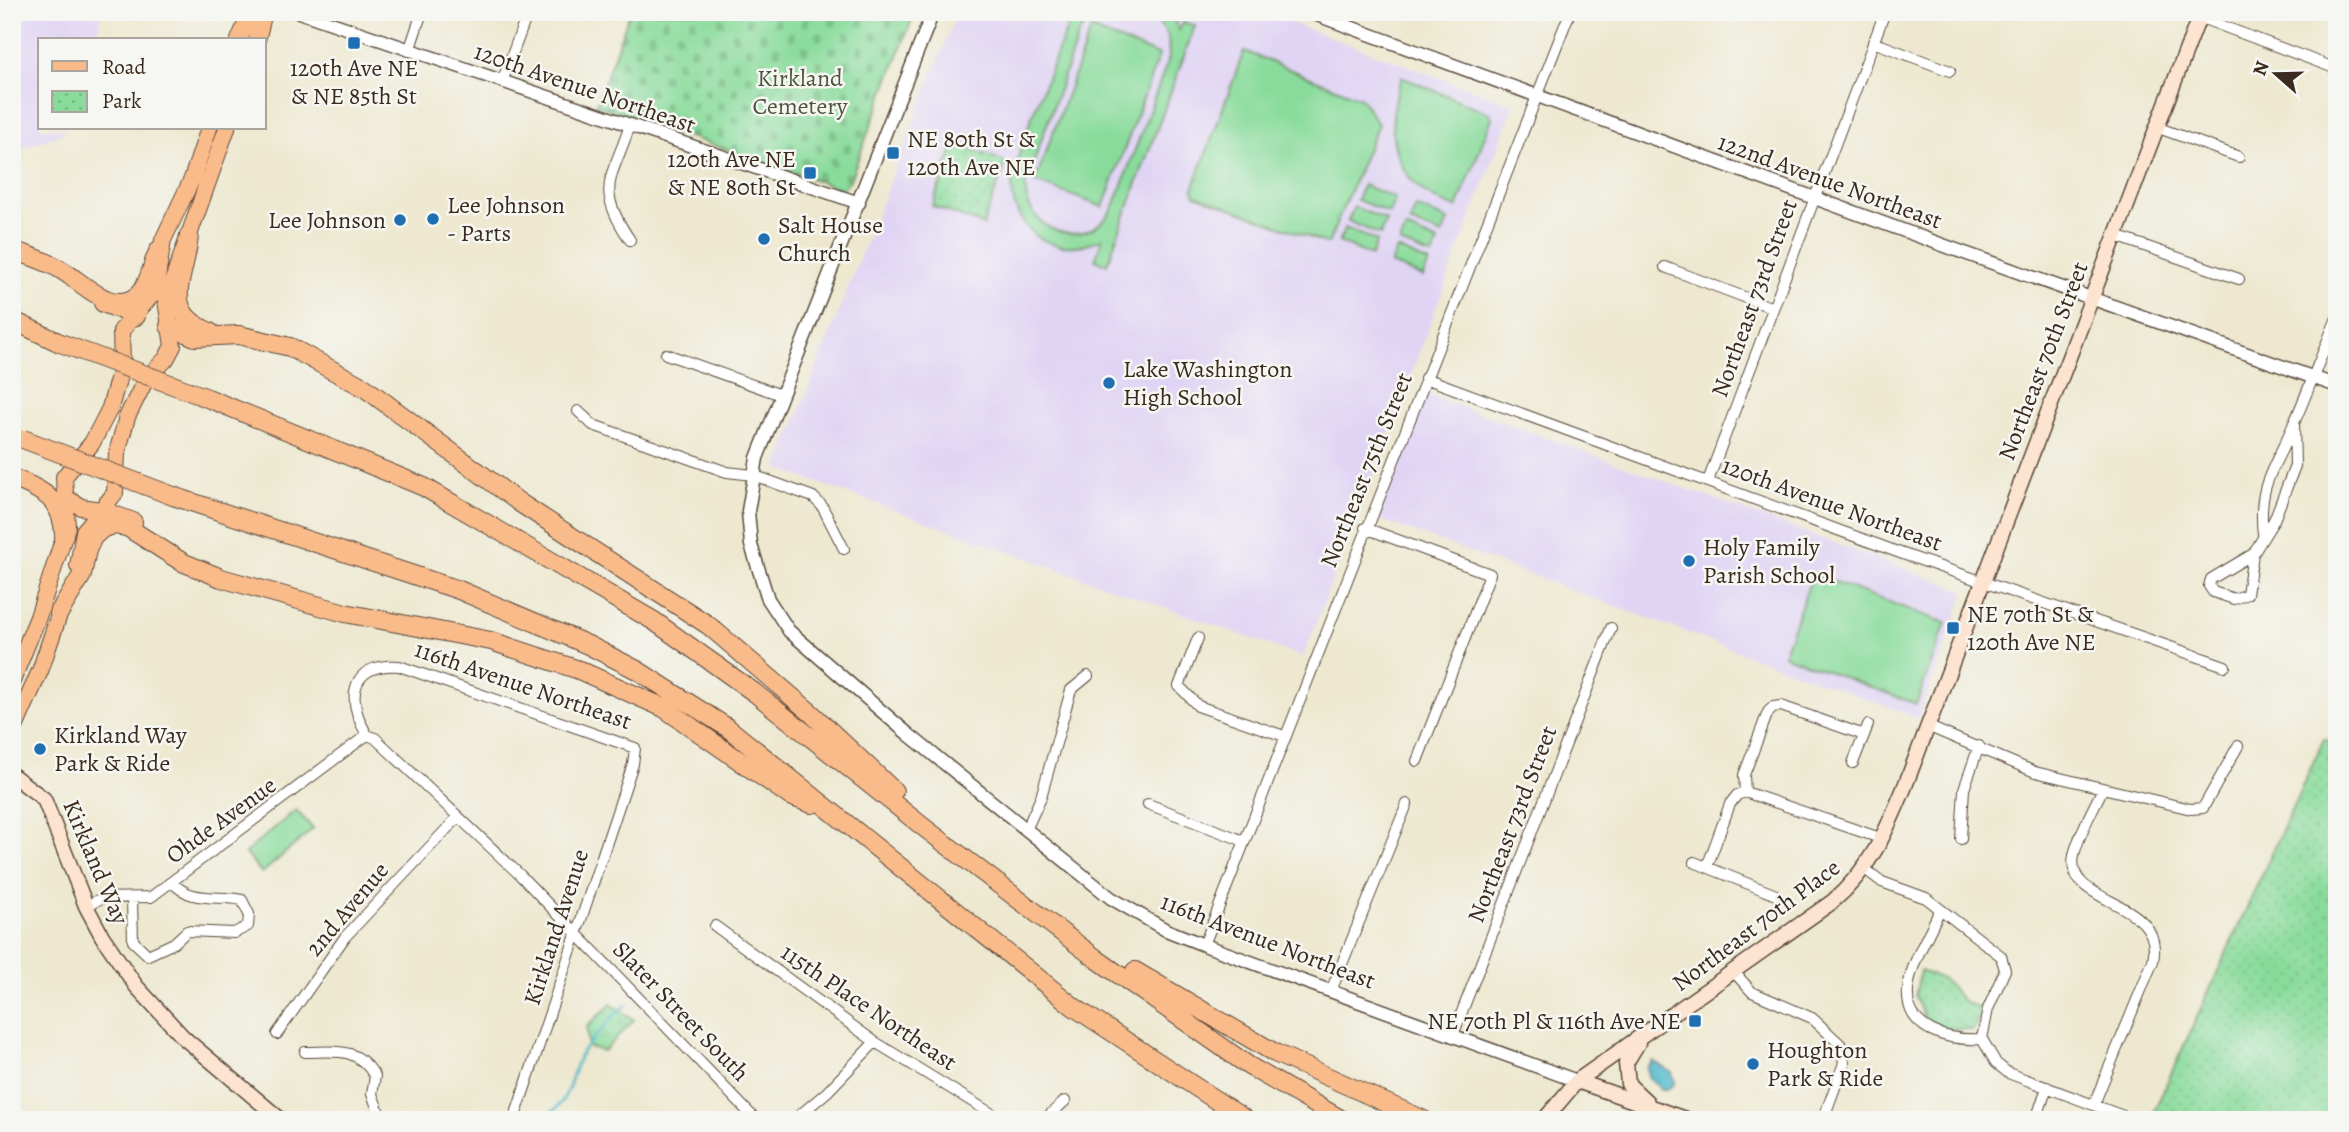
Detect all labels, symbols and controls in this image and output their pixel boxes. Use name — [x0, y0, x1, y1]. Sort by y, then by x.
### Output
marker: 120th Ave NE & NE 85th St — [346, 35, 362, 51]
street label: 120th Avenue Northeast — [470, 35, 700, 141]
legend — [38, 38, 266, 130]
north arrow — [2240, 38, 2310, 108]
place label: 120th Ave NE & NE 85th St — [290, 52, 418, 112]
text: Road — [102, 53, 146, 81]
text: N — [2246, 57, 2276, 79]
park label: Kirkland Cemetery — [753, 62, 848, 122]
text: Park — [102, 87, 142, 115]
place label: NE 80th St & 120th Ave NE — [907, 123, 1036, 183]
street label: 122nd Avenue Northeast — [1714, 126, 1947, 236]
place label: 120th Ave NE & NE 80th St — [667, 143, 796, 203]
marker: NE 80th St & 120th Ave NE — [885, 145, 901, 161]
marker: 120th Ave NE & NE 80th St — [802, 165, 818, 181]
place label: Lee Johnson - Parts — [447, 189, 565, 249]
street label: Northeast 73rd Street — [1703, 194, 1805, 401]
place label: Lee Johnson — [268, 204, 386, 236]
place label: Salt House Church — [778, 209, 883, 269]
marker: Lee Johnson - Parts — [425, 211, 441, 227]
marker: Lee Johnson — [392, 212, 408, 228]
marker: Salt House Church — [756, 231, 772, 247]
street label: Northeast 70th Street — [1990, 257, 2096, 465]
place label: Lake Washington High School — [1123, 353, 1292, 413]
street label: Northeast 75th Street — [1312, 368, 1420, 572]
marker: Lake Washington High School — [1101, 375, 1117, 391]
street label: 120th Avenue Northeast — [1717, 449, 1947, 559]
place label: Holy Family Parish School — [1703, 531, 1835, 591]
marker: Holy Family Parish School — [1681, 553, 1697, 569]
place label: NE 70th St & 120th Ave NE — [1967, 598, 2096, 658]
marker: NE 70th St & 120th Ave NE — [1945, 620, 1961, 636]
street label: 116th Avenue Northeast — [410, 633, 636, 737]
place label: Kirkland Way Park & Ride — [54, 719, 187, 779]
street label: Northeast 73rd Street — [1460, 721, 1564, 927]
marker: Kirkland Way Park & Ride — [32, 741, 48, 757]
street label: Ohde Avenue — [159, 769, 283, 871]
street label: Kirkland Way — [55, 795, 137, 930]
street label: Kirkland Avenue — [516, 845, 596, 1009]
street label: Northeast 70th Place — [1666, 851, 1846, 999]
street label: 2nd Avenue — [298, 855, 396, 963]
street label: 116th Avenue Northeast — [1156, 885, 1380, 997]
street label: Slater Street South — [606, 934, 756, 1088]
street label: 115th Place Northeast — [775, 936, 963, 1078]
place label: NE 70th Pl & 116th Ave NE — [1427, 1005, 1681, 1037]
marker: NE 70th Pl & 116th Ave NE — [1687, 1013, 1703, 1029]
place label: Houghton Park & Ride — [1767, 1034, 1883, 1094]
marker: Houghton Park & Ride — [1745, 1056, 1761, 1072]

